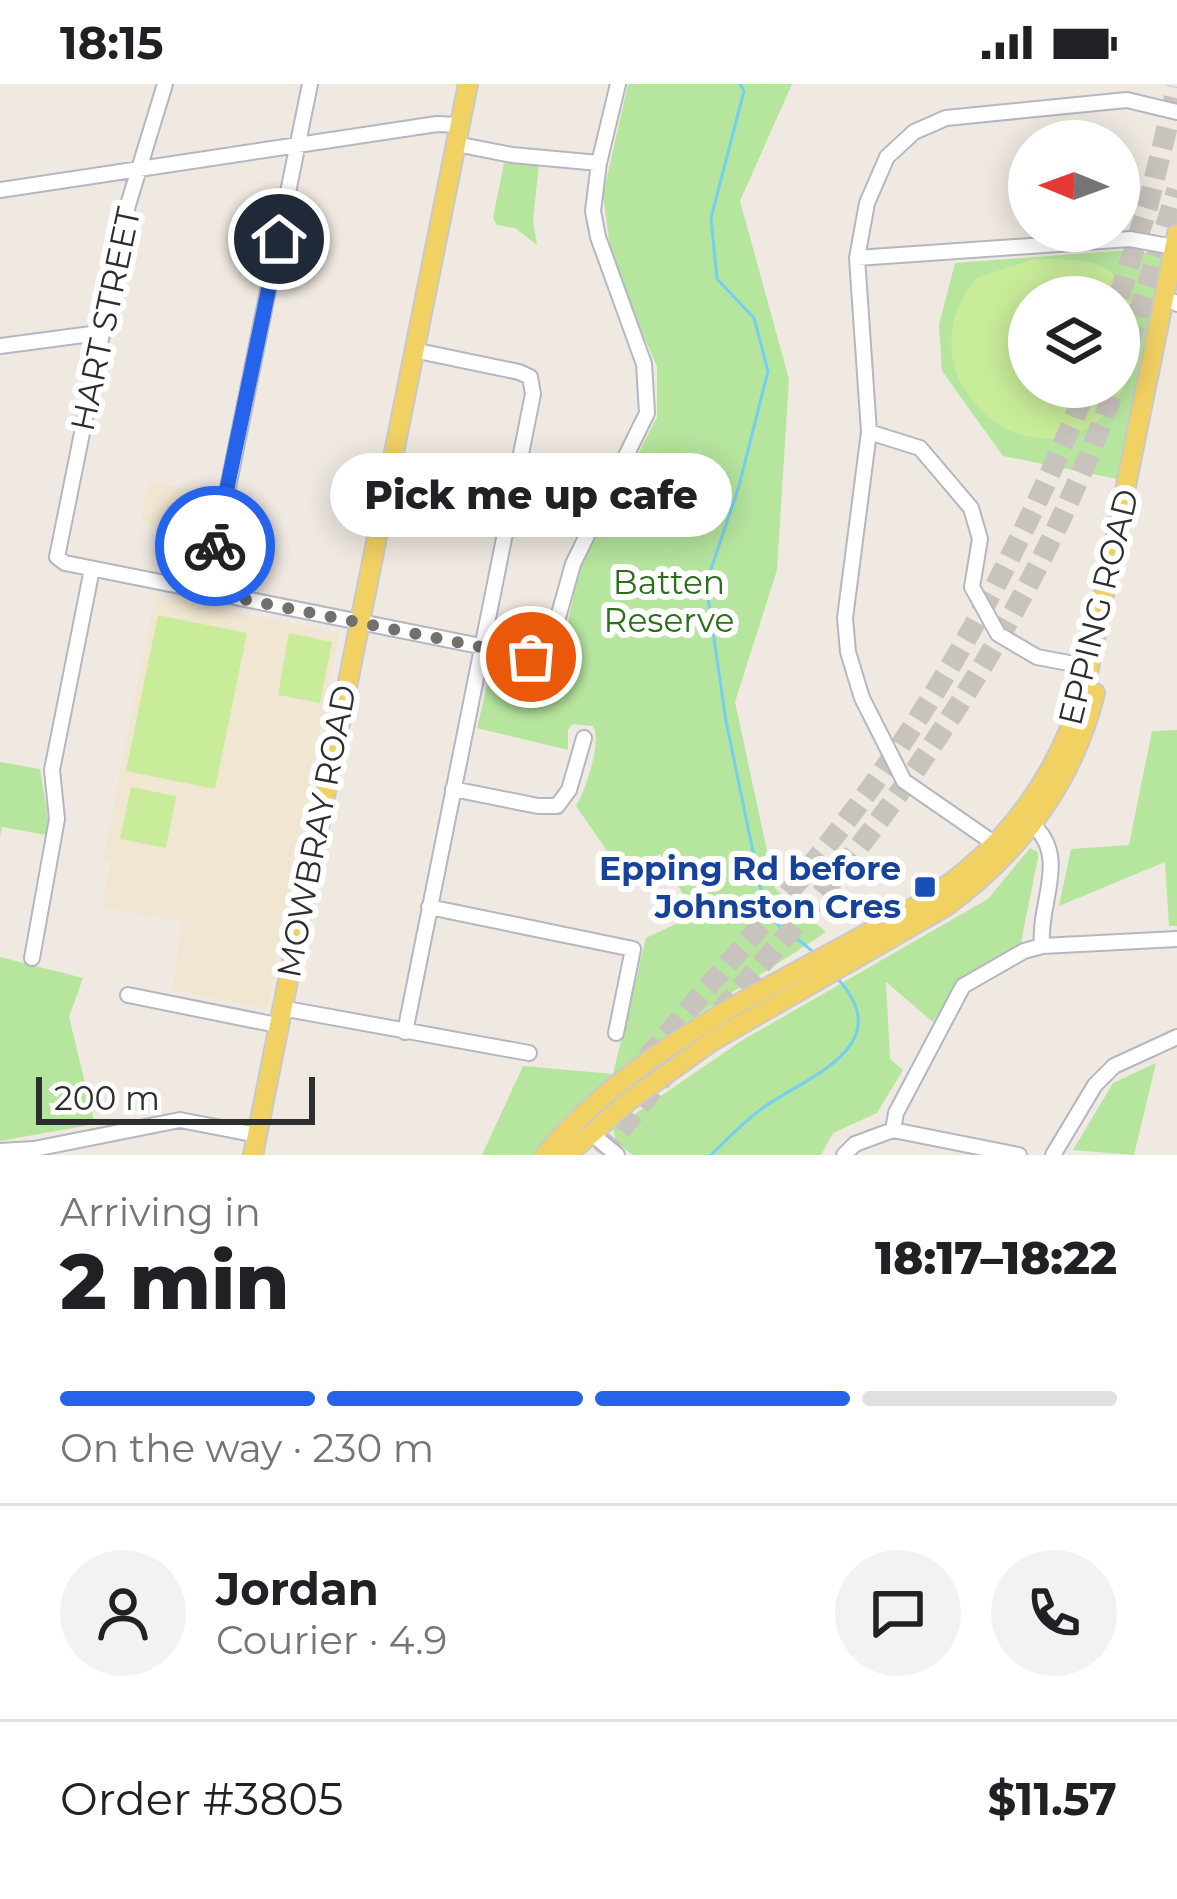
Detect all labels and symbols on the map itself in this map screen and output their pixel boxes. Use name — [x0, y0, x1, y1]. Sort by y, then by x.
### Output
north arrow — [1008, 120, 1140, 252]
pin — [228, 188, 330, 290]
street label: HART STREET — [62, 204, 148, 434]
callout: Pick me up cafe — [330, 453, 732, 537]
street label: EPPING ROAD — [1049, 485, 1147, 729]
courier — [155, 486, 275, 606]
park label: Batten Reserve — [604, 562, 734, 640]
pin — [480, 606, 582, 708]
street label: MOWBRAY ROAD — [268, 681, 364, 981]
place label: Epping Rd before Johnston Cres — [599, 848, 901, 926]
marker: Epping Rd before Johnston Cres — [912, 874, 938, 900]
scale bar — [36, 1071, 315, 1124]

